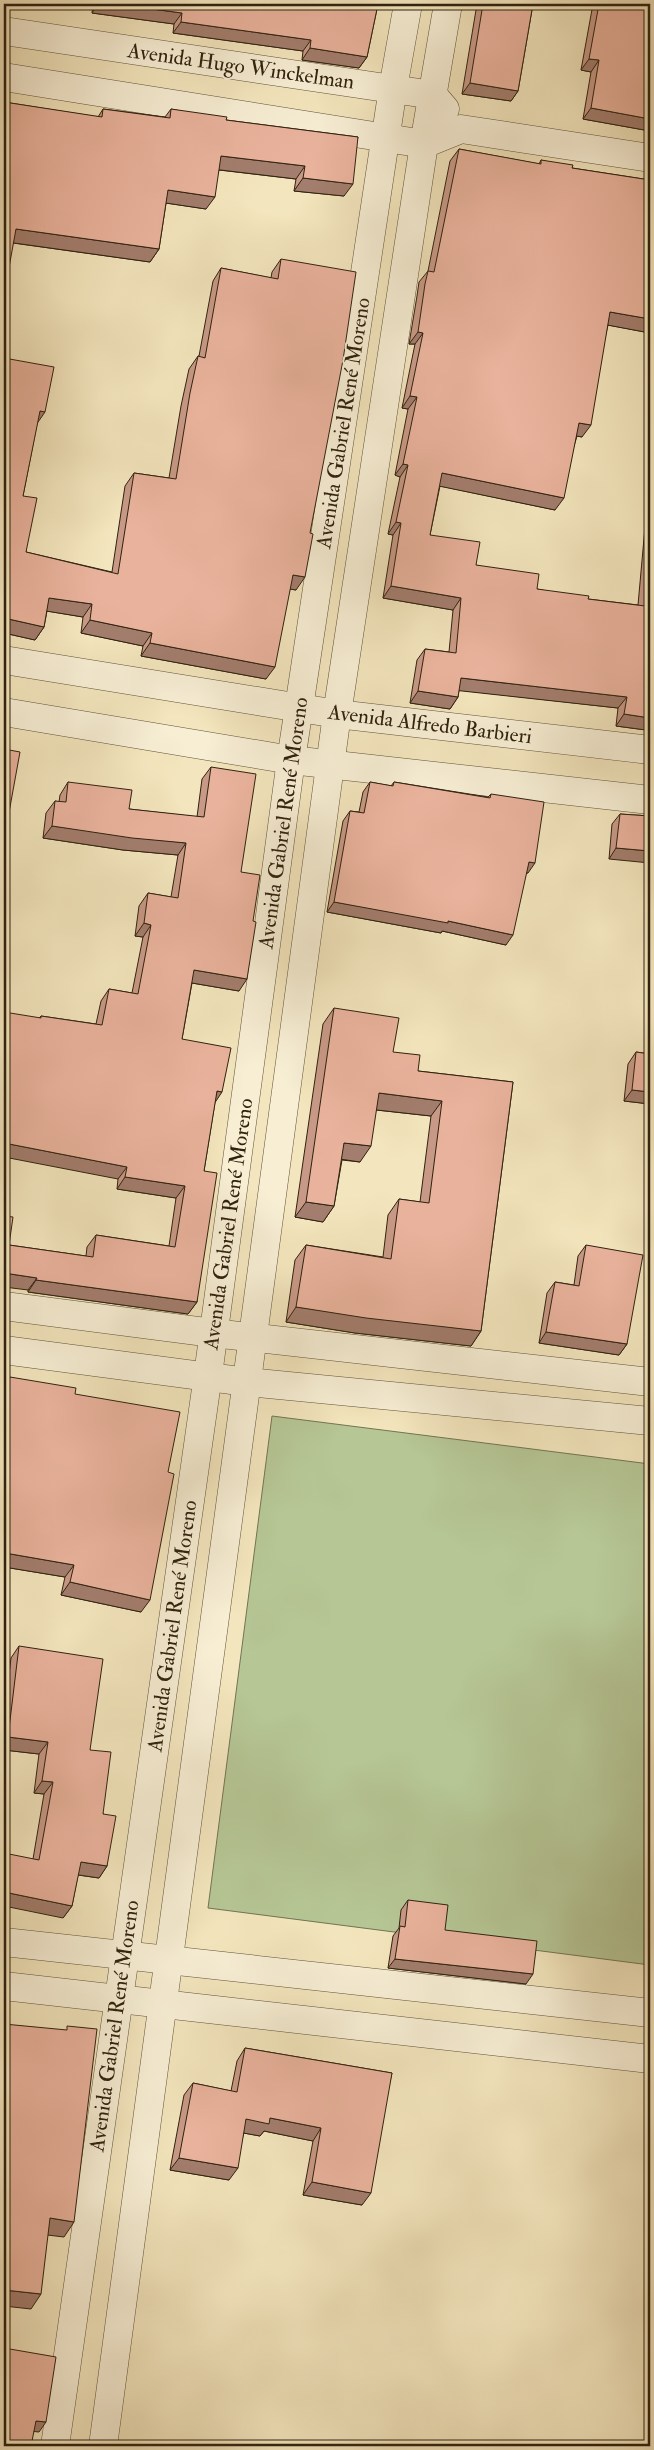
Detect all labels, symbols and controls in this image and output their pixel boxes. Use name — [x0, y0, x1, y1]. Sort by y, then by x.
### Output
street label: Avenida Hugo Winckelman — [125, 37, 356, 96]
street label: Avenida Gabriel René Moreno — [310, 296, 377, 551]
street label: Avenida Gabriel René Moreno — [252, 696, 315, 952]
street label: Avenida Alfredo Barbieri — [325, 698, 534, 750]
street label: Avenida Gabriel René Moreno — [197, 1097, 260, 1353]
street label: Avenida Gabriel René Moreno — [141, 1499, 204, 1755]
street label: Avenida Gabriel René Moreno — [83, 1899, 146, 2155]

